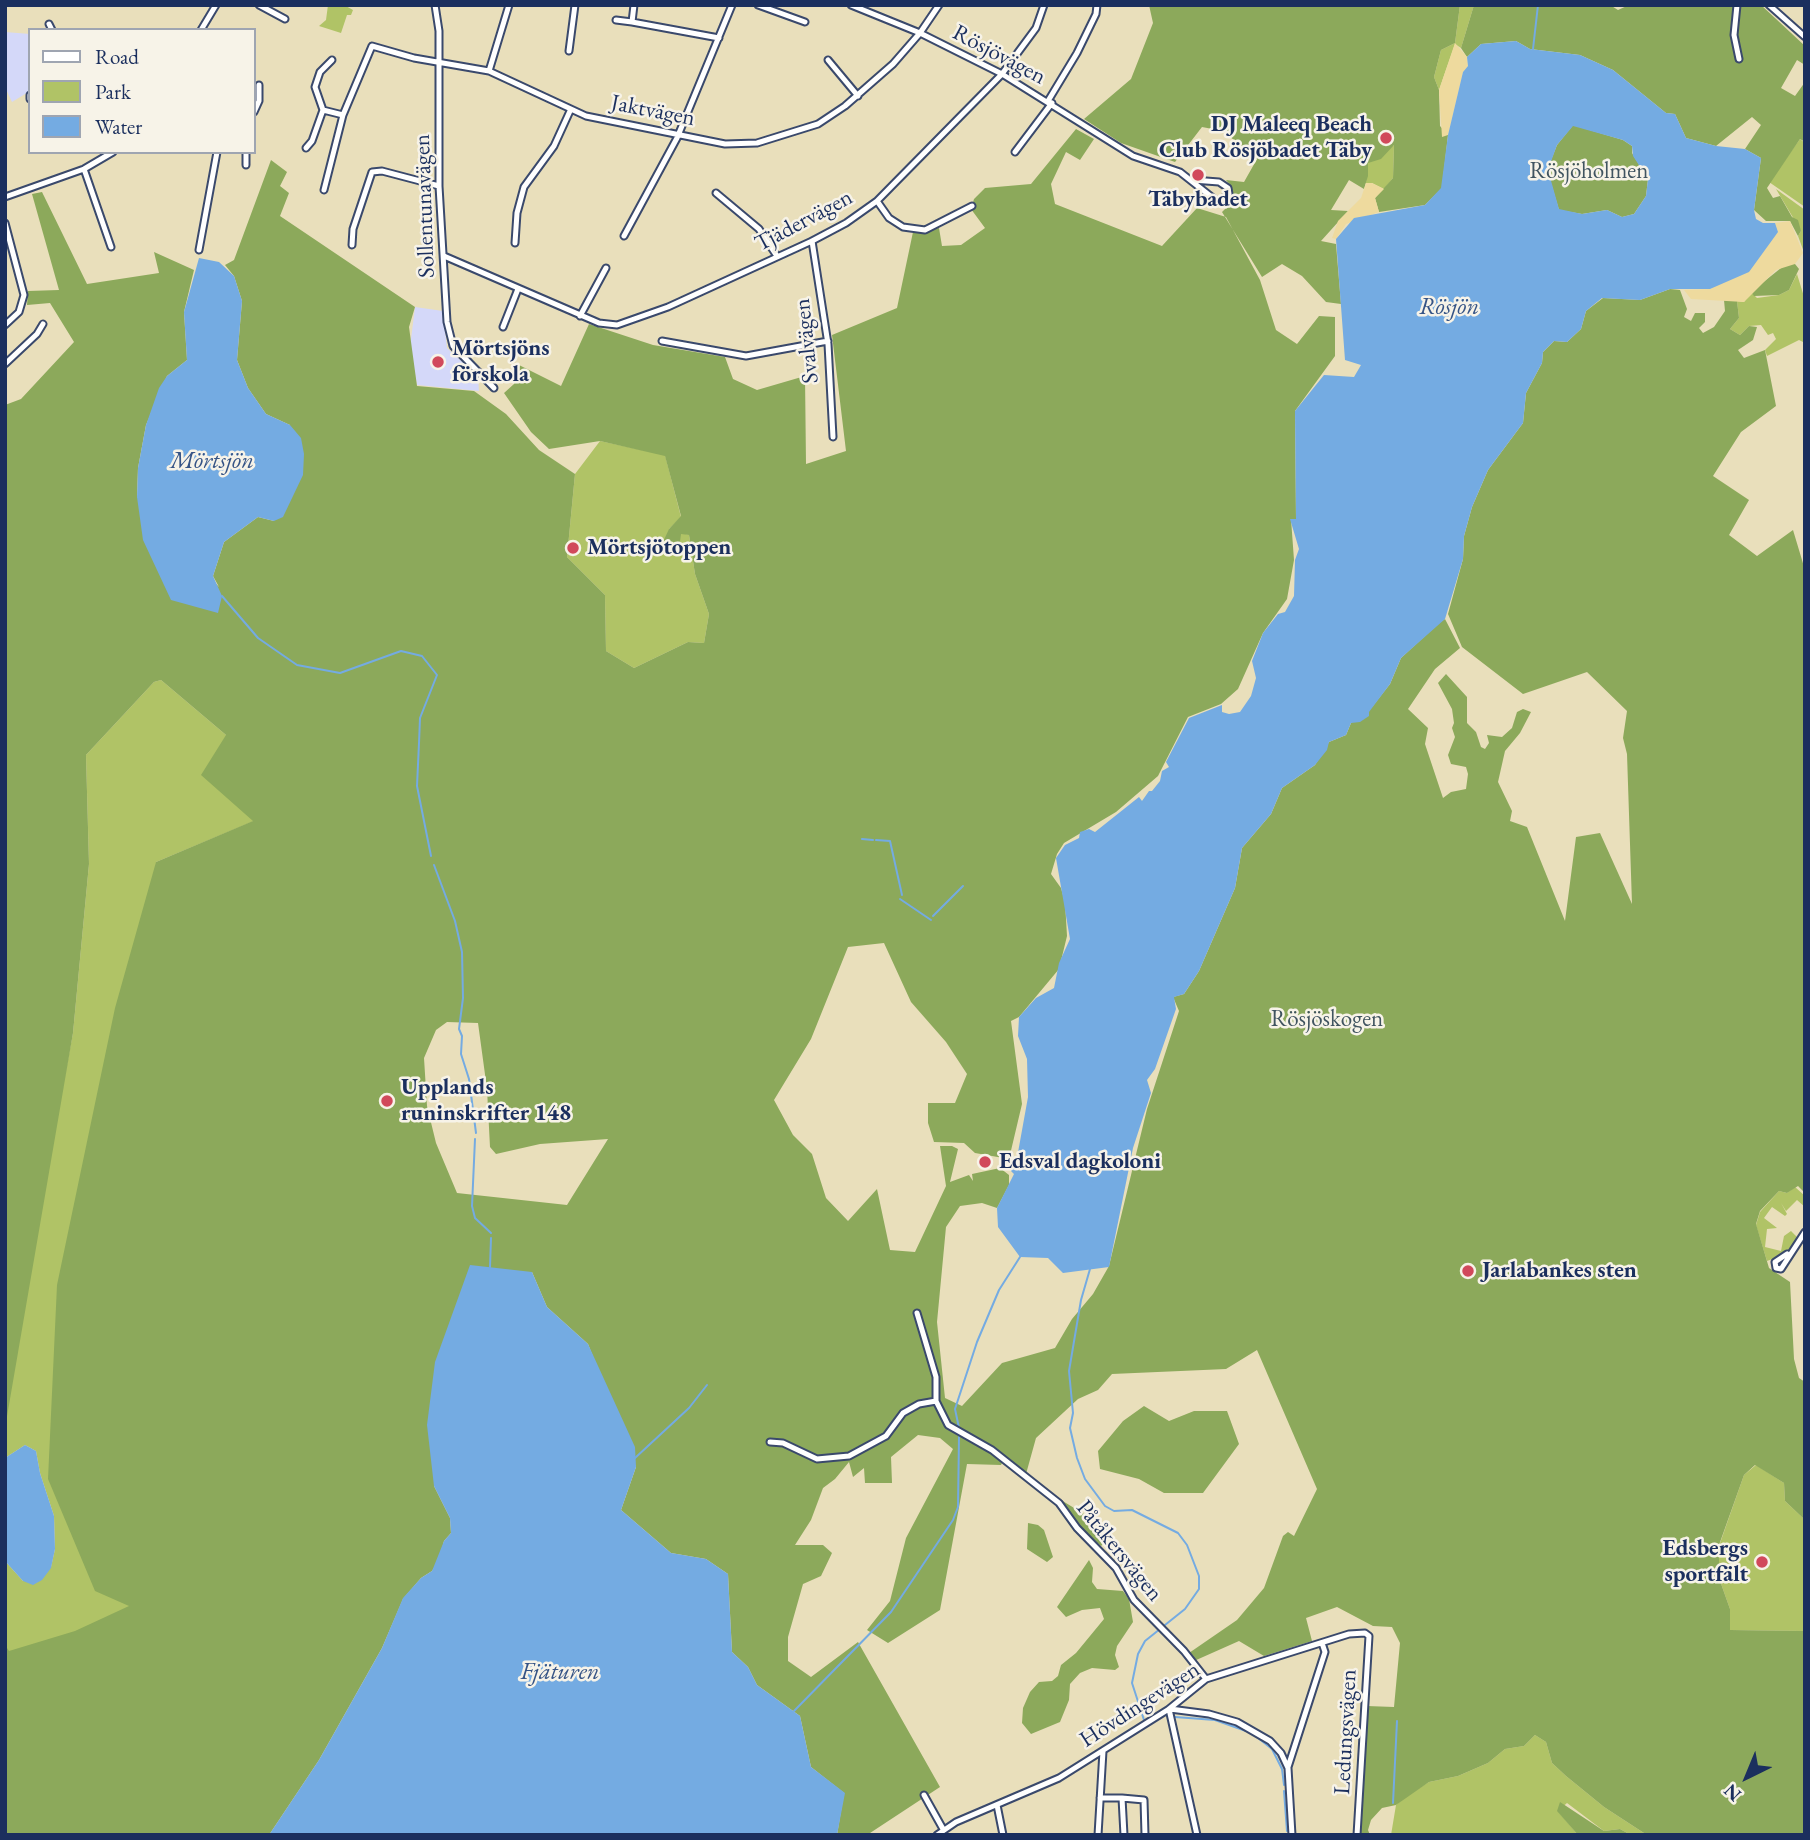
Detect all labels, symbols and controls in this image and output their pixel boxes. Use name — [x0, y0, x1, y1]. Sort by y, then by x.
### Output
street label: Rösjövägen — [948, 19, 1050, 91]
legend — [28, 28, 256, 154]
text: Road — [95, 43, 139, 70]
text: Park — [95, 78, 131, 105]
street label: Jaktvägen — [609, 89, 697, 133]
place label: DJ Maleeq Beach Club Rösjöbadet Täby — [1159, 111, 1372, 165]
text: Water — [95, 113, 142, 140]
marker: DJ Maleeq Beach Club Rösjöbadet Täby — [1378, 130, 1394, 146]
street label: Sollentunavägen — [409, 134, 441, 278]
park label: Rösjöholmen — [1530, 158, 1648, 186]
marker: Täbybadet — [1190, 167, 1206, 183]
street label: Tjädervägen — [750, 184, 858, 258]
place label: Täbybadet — [1148, 186, 1248, 214]
water label: Rösjön — [1419, 293, 1479, 321]
street label: Svalvägen — [789, 297, 825, 385]
place label: Mörtsjöns förskola — [452, 335, 550, 389]
marker: Mörtsjöns förskola — [430, 354, 446, 370]
water label: Mörtsjön — [170, 447, 254, 475]
place label: Mörtsjötoppen — [587, 534, 731, 562]
marker: Mörtsjötoppen — [565, 540, 581, 556]
park label: Rösjöskogen — [1271, 1006, 1383, 1034]
place label: Upplands runinskrifter 148 — [401, 1074, 571, 1128]
marker: Upplands runinskrifter 148 — [379, 1093, 395, 1109]
place label: Edsval dagkoloni — [999, 1148, 1161, 1176]
marker: Edsval dagkoloni — [977, 1154, 993, 1170]
place label: Jarlabankes sten — [1482, 1257, 1637, 1285]
marker: Jarlabankes sten — [1460, 1263, 1476, 1279]
street label: Påtåkersvägen — [1070, 1495, 1168, 1607]
place label: Edsbergs sportfält — [1663, 1535, 1748, 1589]
marker: Edsbergs sportfält — [1754, 1554, 1770, 1570]
street label: Hövdingevägen — [1075, 1656, 1205, 1754]
water label: Fjäturen — [520, 1658, 600, 1686]
street label: Ledungsvägen — [1329, 1669, 1363, 1795]
north arrow — [1712, 1742, 1782, 1812]
text: N — [1718, 1778, 1746, 1807]

